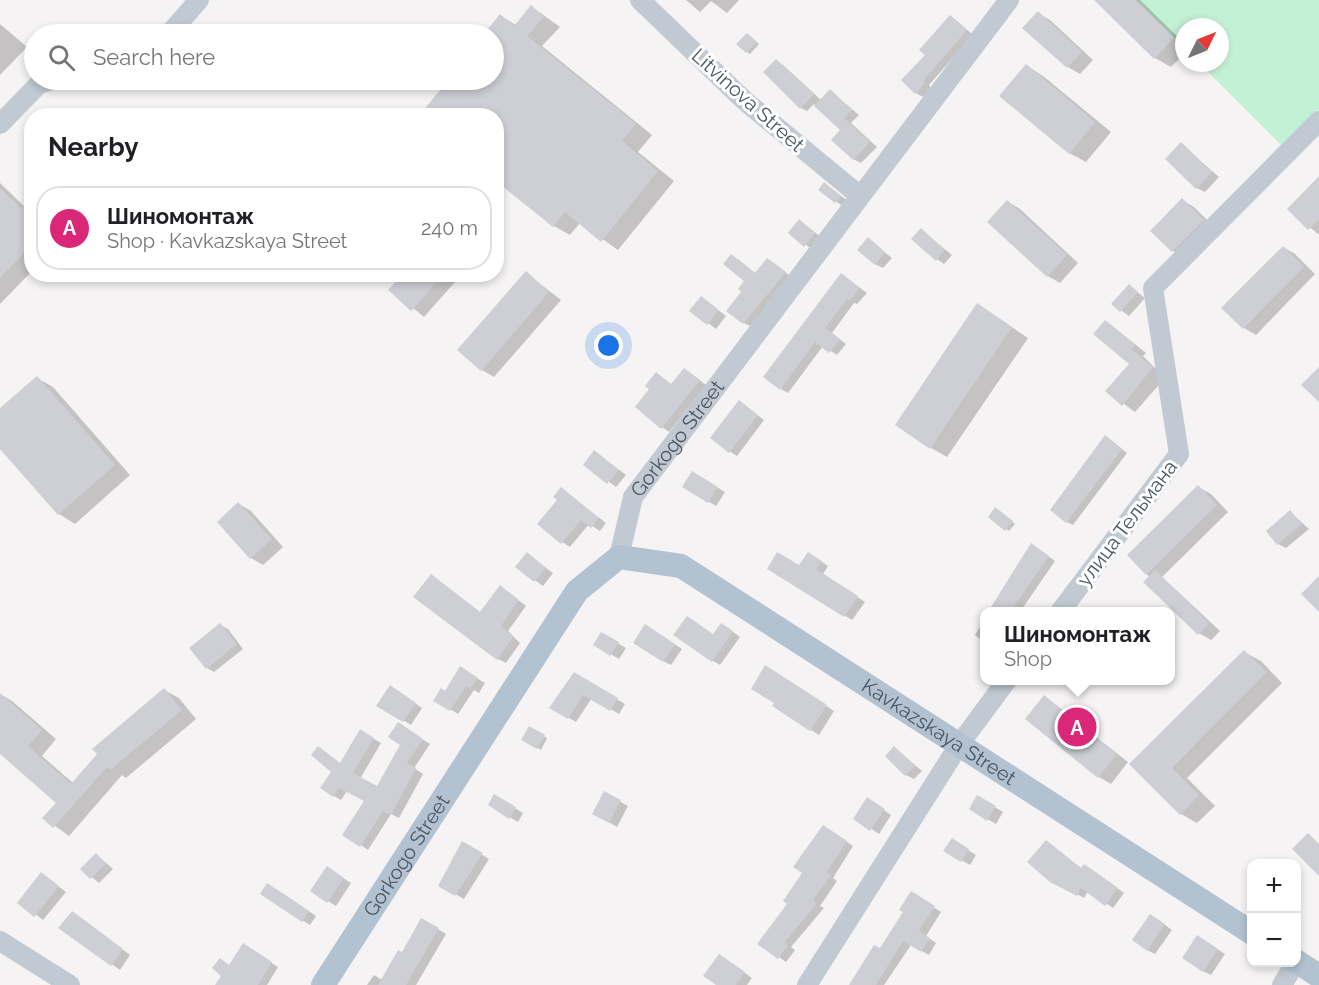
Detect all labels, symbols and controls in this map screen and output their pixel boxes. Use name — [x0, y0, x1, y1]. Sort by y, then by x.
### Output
north arrow — [1175, 18, 1229, 72]
search box — [24, 24, 504, 90]
icon: search — [45, 41, 78, 74]
street label: Litvinova Street — [687, 43, 809, 157]
text: Search here — [93, 44, 215, 70]
text: Nearby — [48, 132, 138, 162]
text: Шиномонтаж — [107, 203, 254, 229]
text: A — [63, 216, 76, 240]
text: 240 m — [421, 216, 478, 240]
text: Shop · Kavkazskaya Street — [107, 229, 347, 253]
your location — [594, 331, 623, 360]
street label: Gorkogo Street — [625, 375, 729, 502]
street label: улица Тельмана — [1072, 455, 1182, 591]
popup — [980, 607, 1175, 685]
text: Шиномонтаж — [1004, 621, 1151, 647]
text: Shop — [1004, 647, 1052, 671]
street label: Kavkazskaya Street — [857, 673, 1021, 790]
pin: A — [1058, 704, 1096, 750]
street label: Gorkogo Street — [358, 790, 455, 921]
map controls — [1247, 859, 1301, 967]
button: + — [1247, 859, 1301, 913]
button: − — [1247, 913, 1301, 967]

